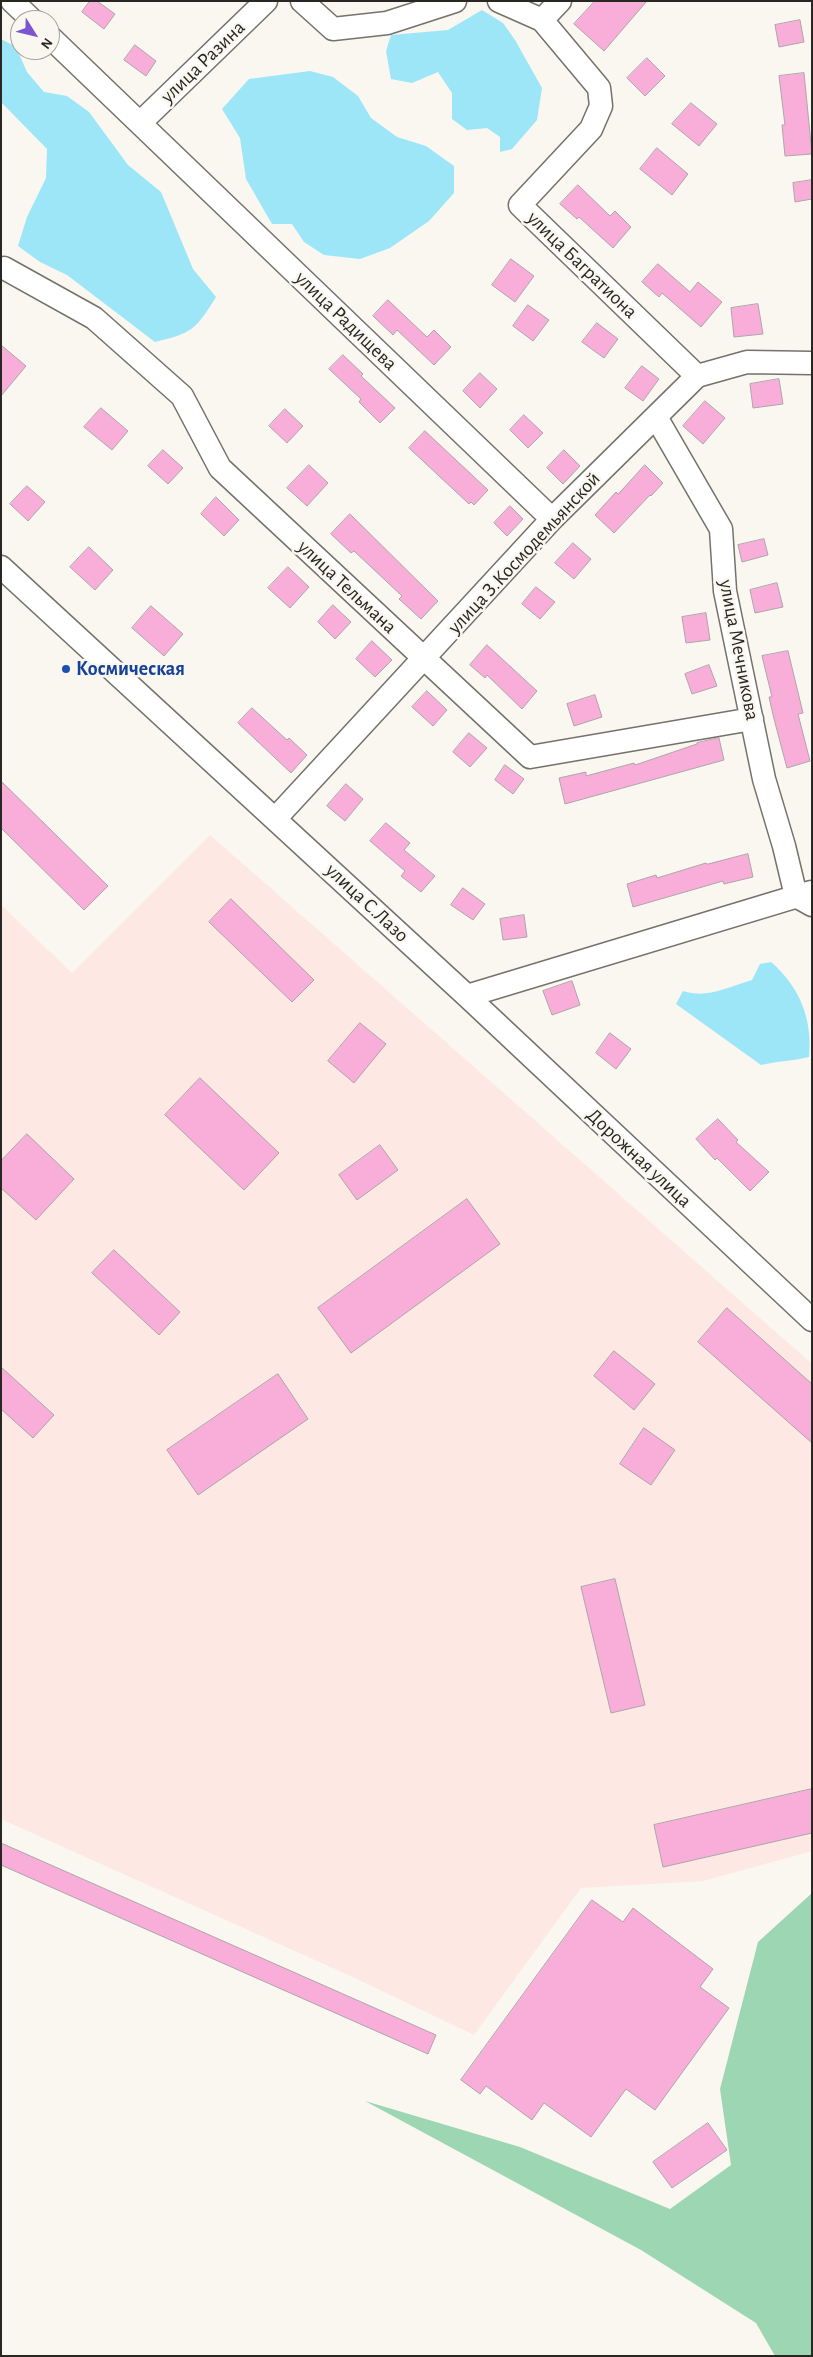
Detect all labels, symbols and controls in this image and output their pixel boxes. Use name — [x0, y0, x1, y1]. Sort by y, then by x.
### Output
north arrow — [10, 10, 60, 60]
street label: улица Разина — [156, 16, 250, 108]
text: N — [38, 35, 55, 51]
street label: улица Багратиона — [522, 206, 642, 324]
street label: улица Радищева — [290, 266, 402, 376]
street label: улица З.Космодемьянской — [443, 467, 605, 639]
street label: улица Тельмана — [292, 535, 402, 639]
street label: улица Мечникова — [714, 578, 764, 722]
place label: Космическая — [76, 657, 185, 681]
marker: Космическая — [60, 663, 72, 675]
street label: улица С.Лазо — [320, 858, 414, 948]
street label: Дорожная улица — [581, 1103, 697, 1213]

